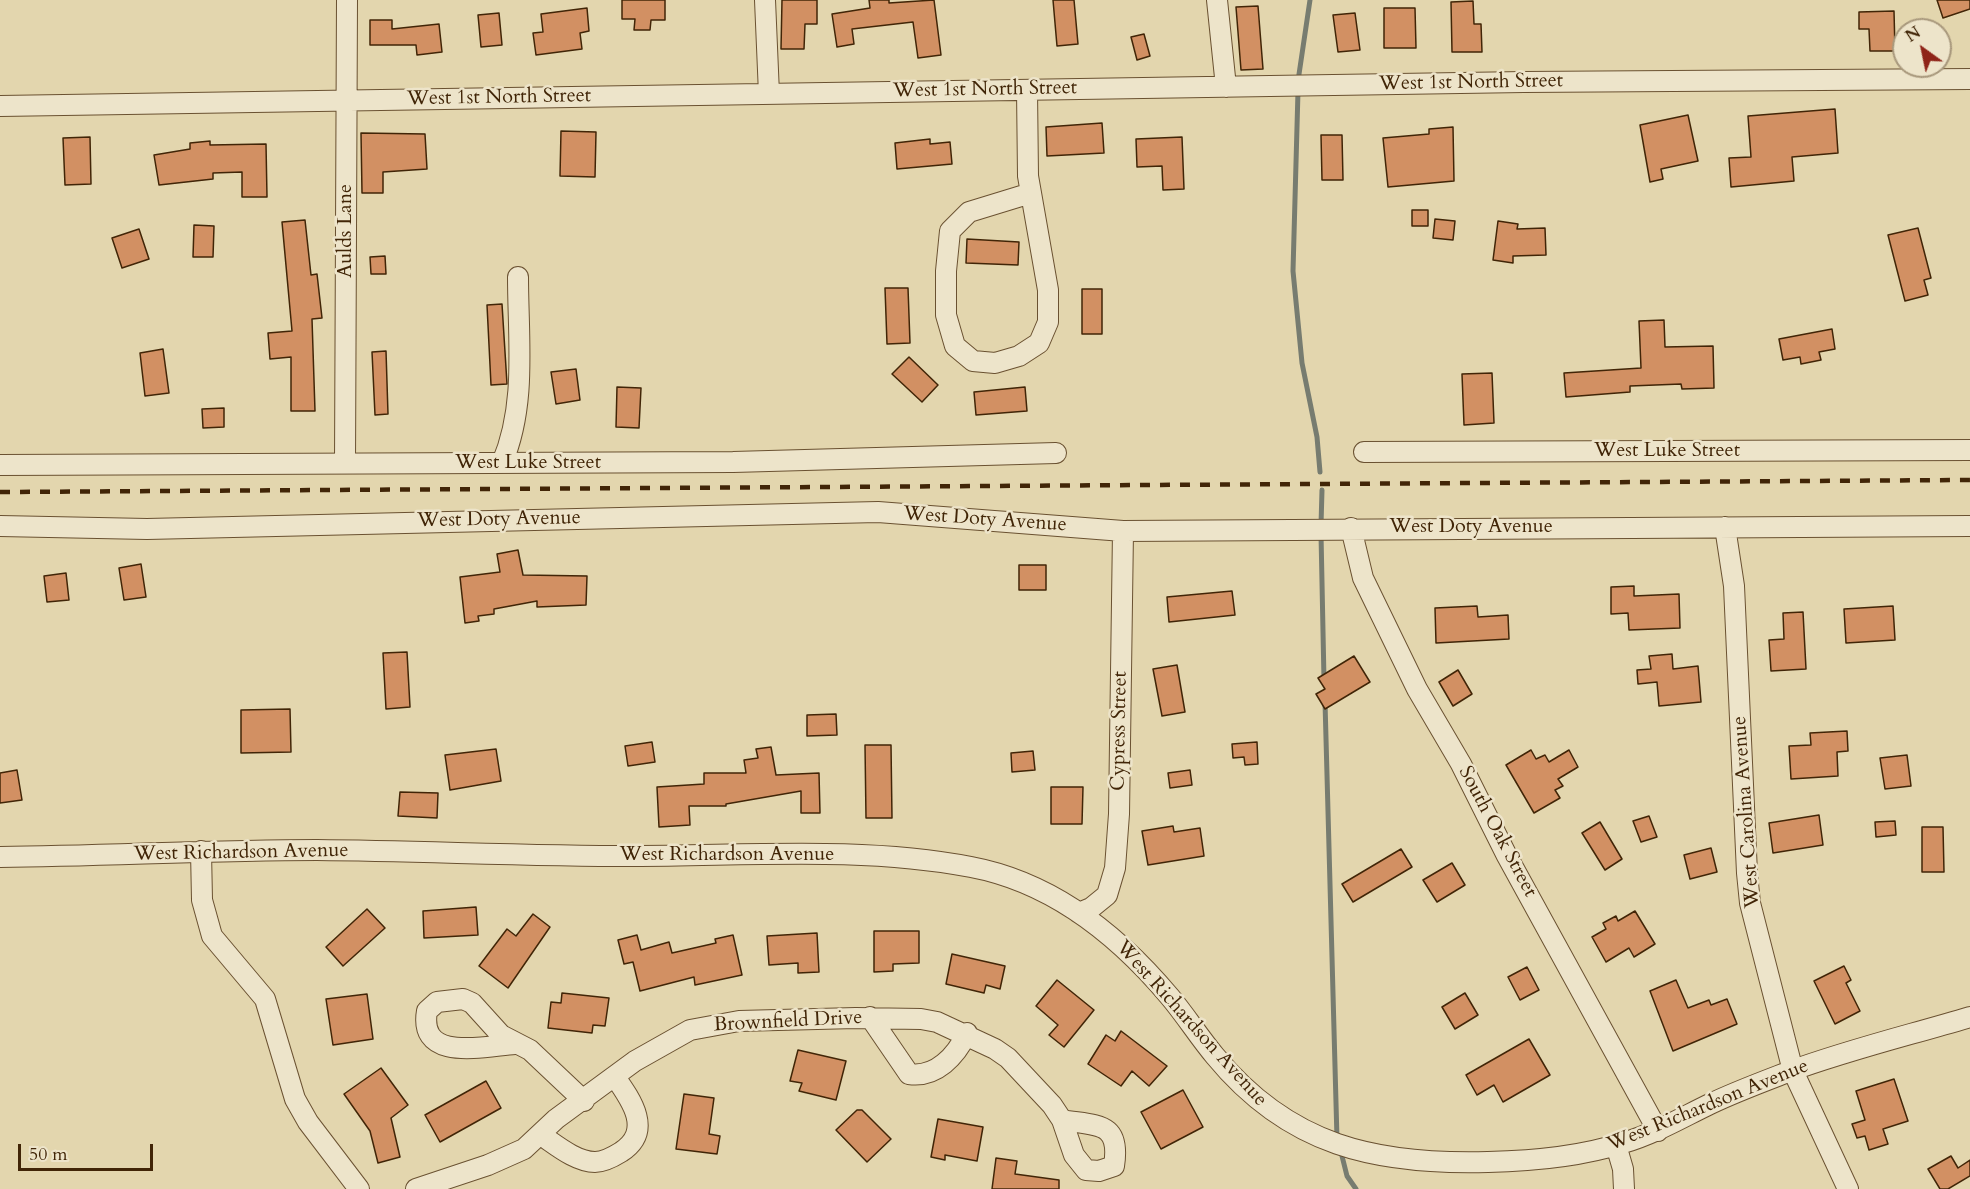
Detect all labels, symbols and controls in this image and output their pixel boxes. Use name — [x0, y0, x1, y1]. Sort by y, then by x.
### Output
north arrow — [1892, 18, 1952, 78]
text: N — [1901, 22, 1925, 48]
street label: West 1st North Street — [1379, 69, 1563, 97]
street label: West 1st North Street — [893, 76, 1077, 104]
street label: West 1st North Street — [407, 84, 591, 112]
street label: Aulds Lane — [334, 184, 358, 278]
street label: West Luke Street — [1594, 439, 1740, 463]
street label: West Luke Street — [455, 451, 601, 475]
street label: West Doty Avenue — [903, 502, 1067, 538]
street label: West Doty Avenue — [417, 507, 581, 533]
street label: West Doty Avenue — [1389, 515, 1553, 539]
street label: Cypress Street — [1107, 671, 1133, 791]
street label: West Carolina Avenue — [1728, 715, 1766, 909]
street label: South Oak Street — [1452, 763, 1542, 901]
street label: West Richardson Avenue — [133, 839, 349, 867]
street label: West Richardson Avenue — [620, 843, 834, 867]
street label: West Richardson Avenue — [1110, 936, 1272, 1112]
street label: Brownfield Drive — [713, 1006, 863, 1038]
street label: West Richardson Avenue — [1604, 1055, 1812, 1157]
scale bar — [21, 1132, 156, 1170]
text: 50 m — [29, 1142, 68, 1167]

